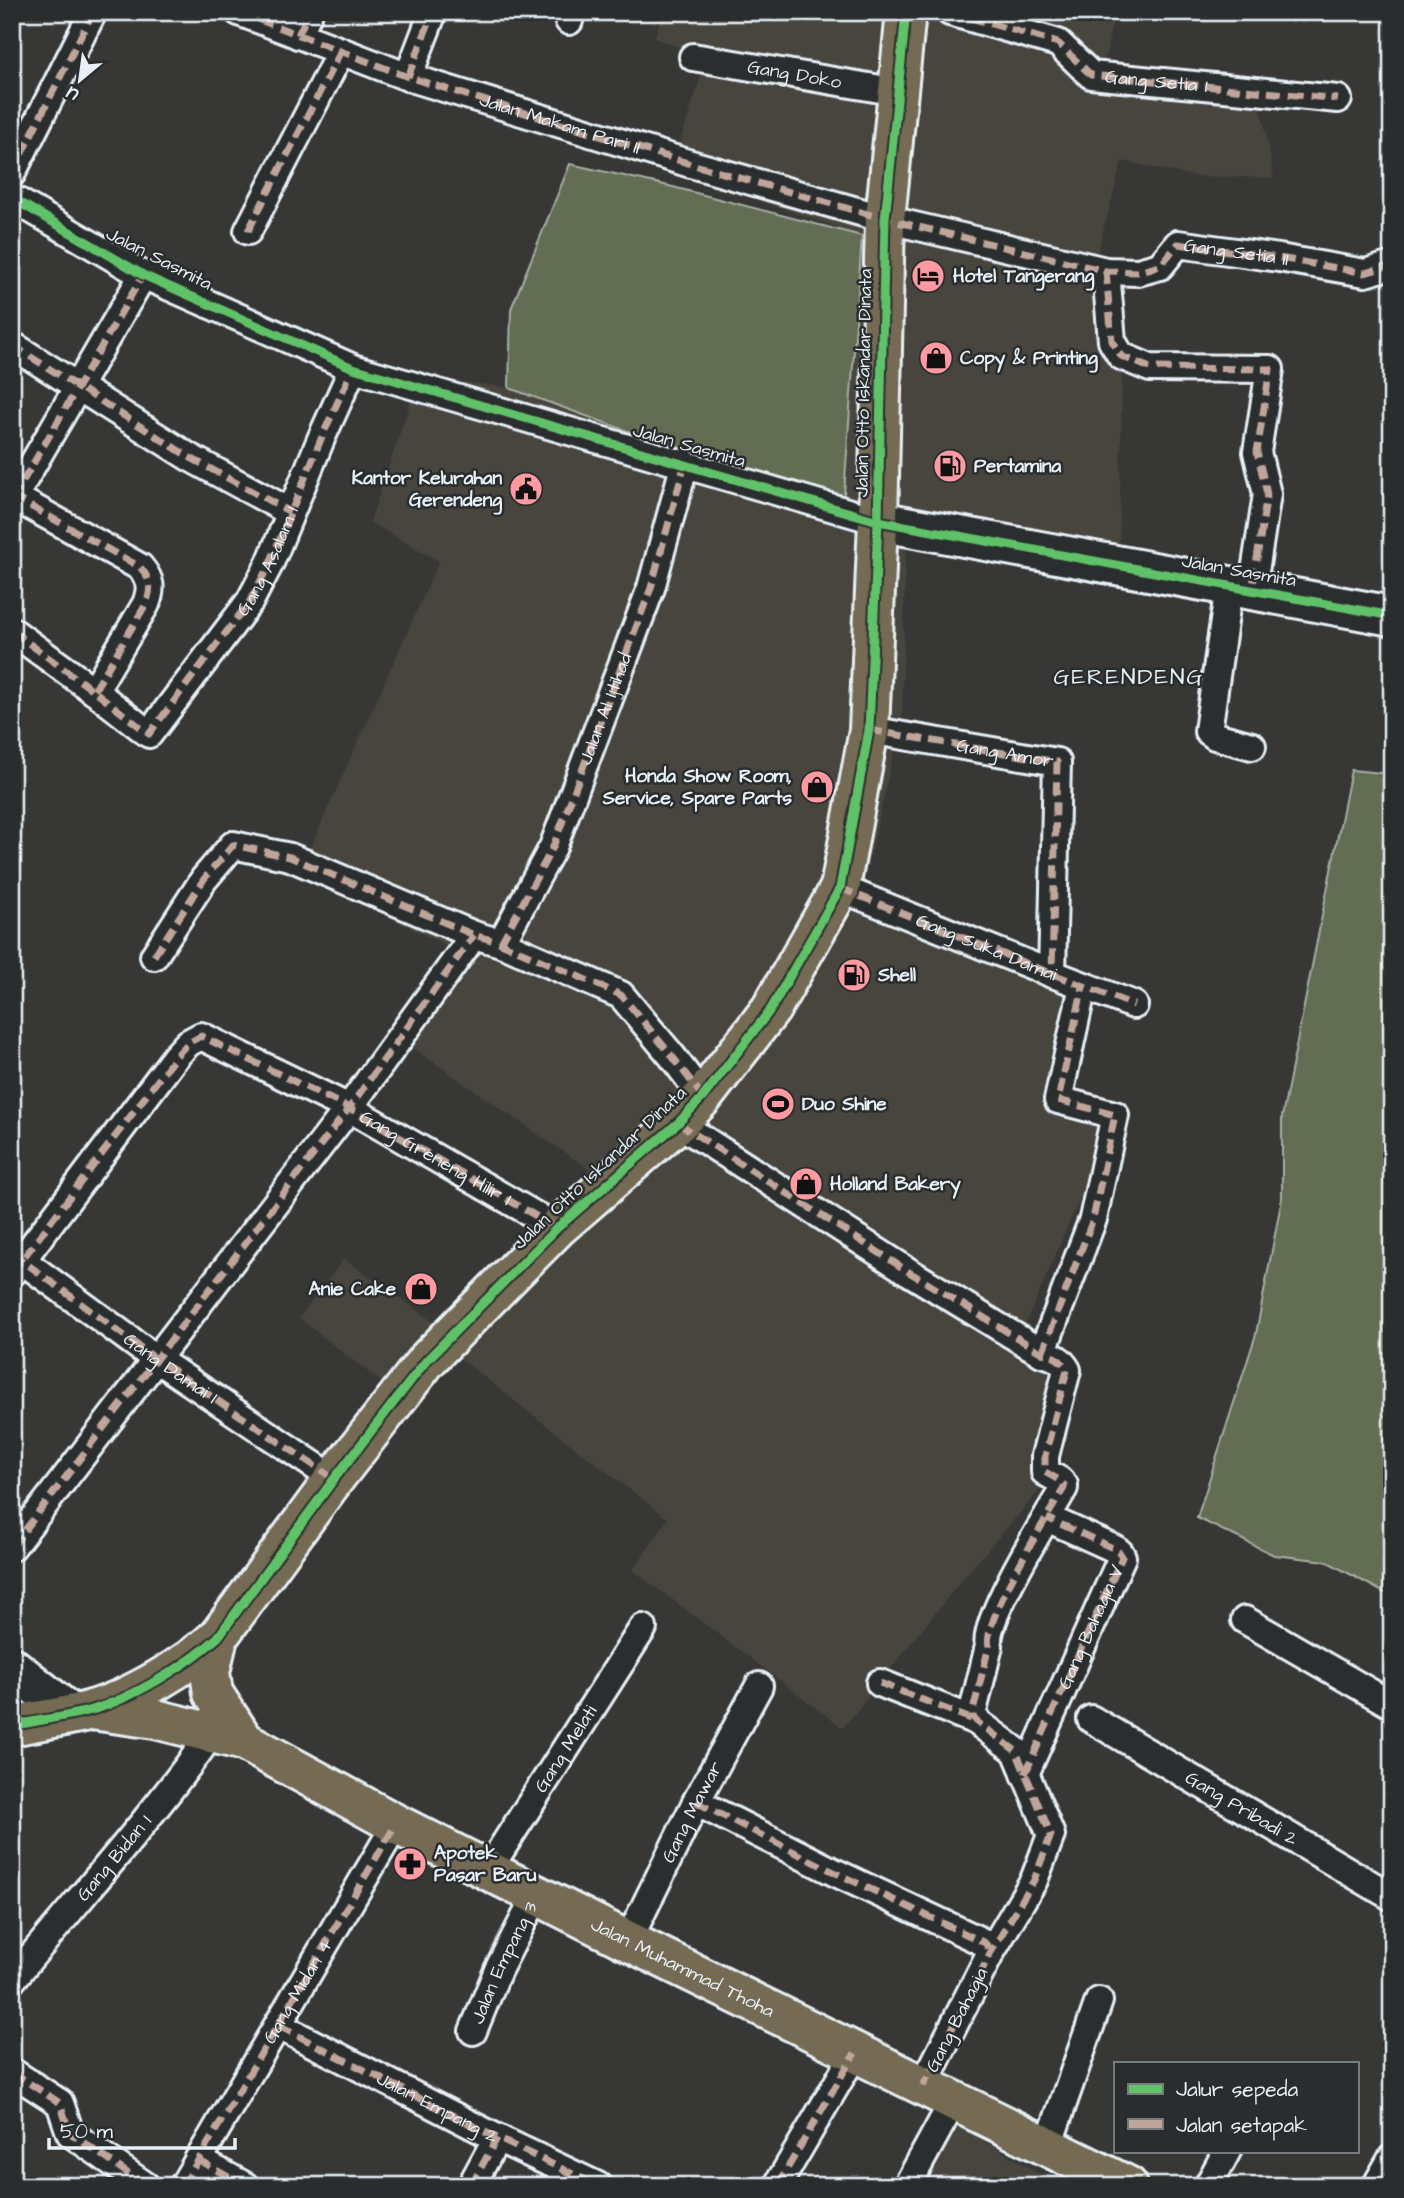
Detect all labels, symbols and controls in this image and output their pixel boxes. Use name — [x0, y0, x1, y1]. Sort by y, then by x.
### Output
north arrow — [46, 46, 116, 116]
street label: Gang Doko — [745, 53, 844, 96]
street label: Gang Setia 1 — [1104, 63, 1209, 100]
text: U — [61, 79, 84, 108]
street label: Jalan Makam Pari II — [476, 86, 644, 161]
street label: Jalan Sasmita — [101, 221, 217, 297]
street label: Gang Setia II — [1182, 231, 1291, 273]
hotel icon: Hotel Tangerang — [909, 257, 947, 295]
place label: Hotel Tangerang — [953, 263, 1094, 291]
street label: Jalan Otto Iskandar Dinata — [849, 268, 879, 497]
shop icon: Copy & Printing — [917, 339, 955, 377]
place label: Copy & Printing — [960, 345, 1098, 373]
street label: Jalan Sasmita — [630, 417, 749, 475]
fuel station icon: Pertamina — [931, 447, 969, 485]
place label: Pertamina — [974, 453, 1061, 480]
place label: Kantor Kelurahan Gerendeng — [352, 465, 502, 515]
public building icon: Kantor Kelurahan Gerendeng — [507, 470, 545, 508]
street label: Gang Asalam 1 — [230, 502, 306, 622]
street label: Jalan Sasmita — [1180, 548, 1299, 594]
street label: Jalan Al Ijtihad — [572, 649, 639, 769]
district label: GERENDENG — [1054, 661, 1204, 693]
street label: Gang Amor — [955, 732, 1056, 775]
place label: Honda Show Room, Service, Spare Parts — [602, 763, 792, 812]
shop icon: Honda Show Room, Service, Spare Parts — [798, 768, 836, 806]
street label: Gang Suka Damai — [912, 907, 1061, 988]
fuel station icon: Shell — [835, 956, 873, 994]
place label: Shell — [877, 962, 916, 989]
street label: Jalan Otto Iskandar Dinata — [507, 1080, 693, 1256]
sports icon: Duo Shine — [759, 1085, 797, 1123]
place label: Duo Shine — [802, 1091, 887, 1118]
street label: Gang Greneng Hilir I — [355, 1103, 517, 1213]
shop icon: Holland Bakery — [787, 1165, 825, 1203]
place label: Holland Bakery — [830, 1171, 961, 1199]
shop icon: Anie Cake — [402, 1270, 440, 1308]
place label: Anie Cake — [308, 1276, 397, 1303]
street label: Gang Damai I — [118, 1326, 223, 1410]
street label: Gang Bahagia V — [1051, 1560, 1130, 1694]
street label: Gang Melati — [528, 1700, 604, 1798]
street label: Gang Mawar — [655, 1756, 729, 1867]
street label: Gang Pribadi 2 — [1180, 1764, 1303, 1852]
street label: Gang Bidan 1 — [70, 1809, 158, 1907]
place label: Apotek Pasar Baru — [434, 1840, 537, 1889]
pharmacy icon: Apotek Pasar Baru — [391, 1845, 429, 1883]
street label: Jalan Empang 3 — [464, 1897, 545, 2028]
street label: Jalan Muhammad Thoha — [586, 1911, 779, 2024]
street label: Gang Midan 4 — [256, 1934, 339, 2049]
street label: Gang Bahagia — [919, 1963, 996, 2078]
legend — [1114, 2062, 1358, 2152]
street label: Jalan Empang 2 — [372, 2065, 503, 2150]
text: Jalur sepeda — [1176, 2075, 1298, 2105]
scale bar — [49, 2107, 234, 2151]
text: Jalan setapak — [1176, 2111, 1307, 2141]
text: 50 m — [60, 2117, 114, 2146]

